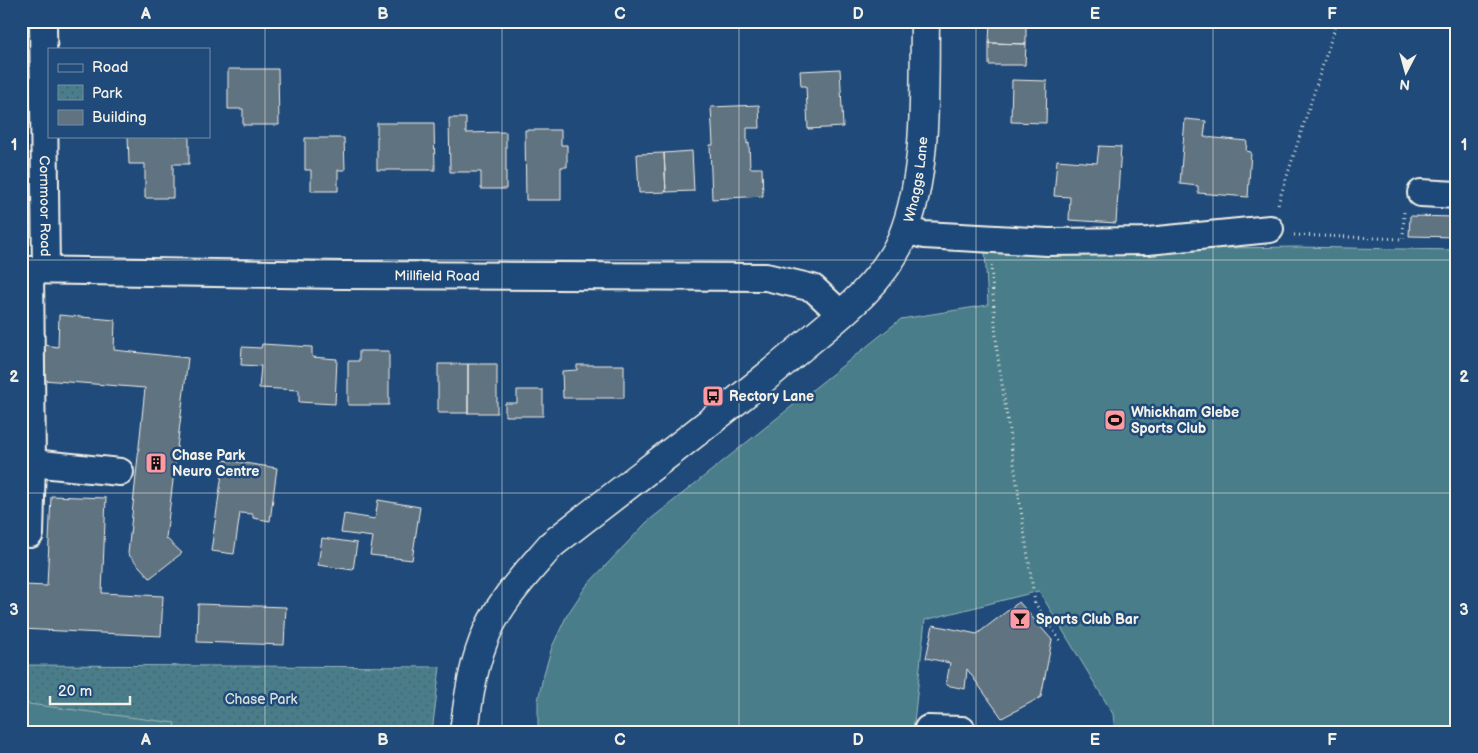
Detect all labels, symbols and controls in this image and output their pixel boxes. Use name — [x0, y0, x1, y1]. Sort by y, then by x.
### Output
text: A — [140, 5, 151, 24]
text: B — [377, 5, 389, 24]
text: C — [614, 5, 626, 24]
text: D — [852, 5, 864, 24]
text: E — [1090, 5, 1100, 24]
text: F — [1327, 5, 1337, 24]
legend — [48, 48, 210, 138]
north arrow — [1380, 48, 1430, 98]
text: Road — [92, 58, 128, 77]
text: N — [1399, 75, 1411, 93]
text: Park — [92, 84, 123, 103]
text: Building — [92, 108, 147, 127]
text: 1 — [11, 136, 17, 155]
street label: Whaggs Lane — [900, 136, 931, 224]
text: 1 — [1461, 136, 1467, 155]
street label: Cornmoor Road — [36, 155, 54, 257]
street label: Millfield Road — [394, 267, 480, 284]
text: 2 — [9, 368, 19, 387]
text: 2 — [1459, 368, 1469, 387]
bus stop icon: Rectory Lane — [701, 384, 725, 408]
place label: Rectory Lane — [729, 388, 814, 405]
place label: Whickham Glebe Sports Club — [1131, 404, 1239, 437]
sports icon: Whickham Glebe Sports Club — [1103, 408, 1127, 432]
place label: Chase Park Neuro Centre — [172, 447, 259, 480]
building icon: Chase Park Neuro Centre — [144, 451, 168, 475]
text: 3 — [9, 601, 19, 620]
text: 3 — [1459, 601, 1469, 620]
bar icon: Sports Club Bar — [1008, 607, 1032, 631]
place label: Sports Club Bar — [1036, 611, 1139, 628]
scale bar — [50, 673, 130, 705]
text: 20 m — [58, 682, 92, 701]
park label: Chase Park — [225, 691, 297, 708]
text: A — [140, 731, 151, 750]
text: B — [377, 731, 389, 750]
text: C — [614, 731, 626, 750]
text: D — [852, 731, 864, 750]
text: E — [1090, 731, 1100, 750]
text: F — [1327, 731, 1337, 750]

